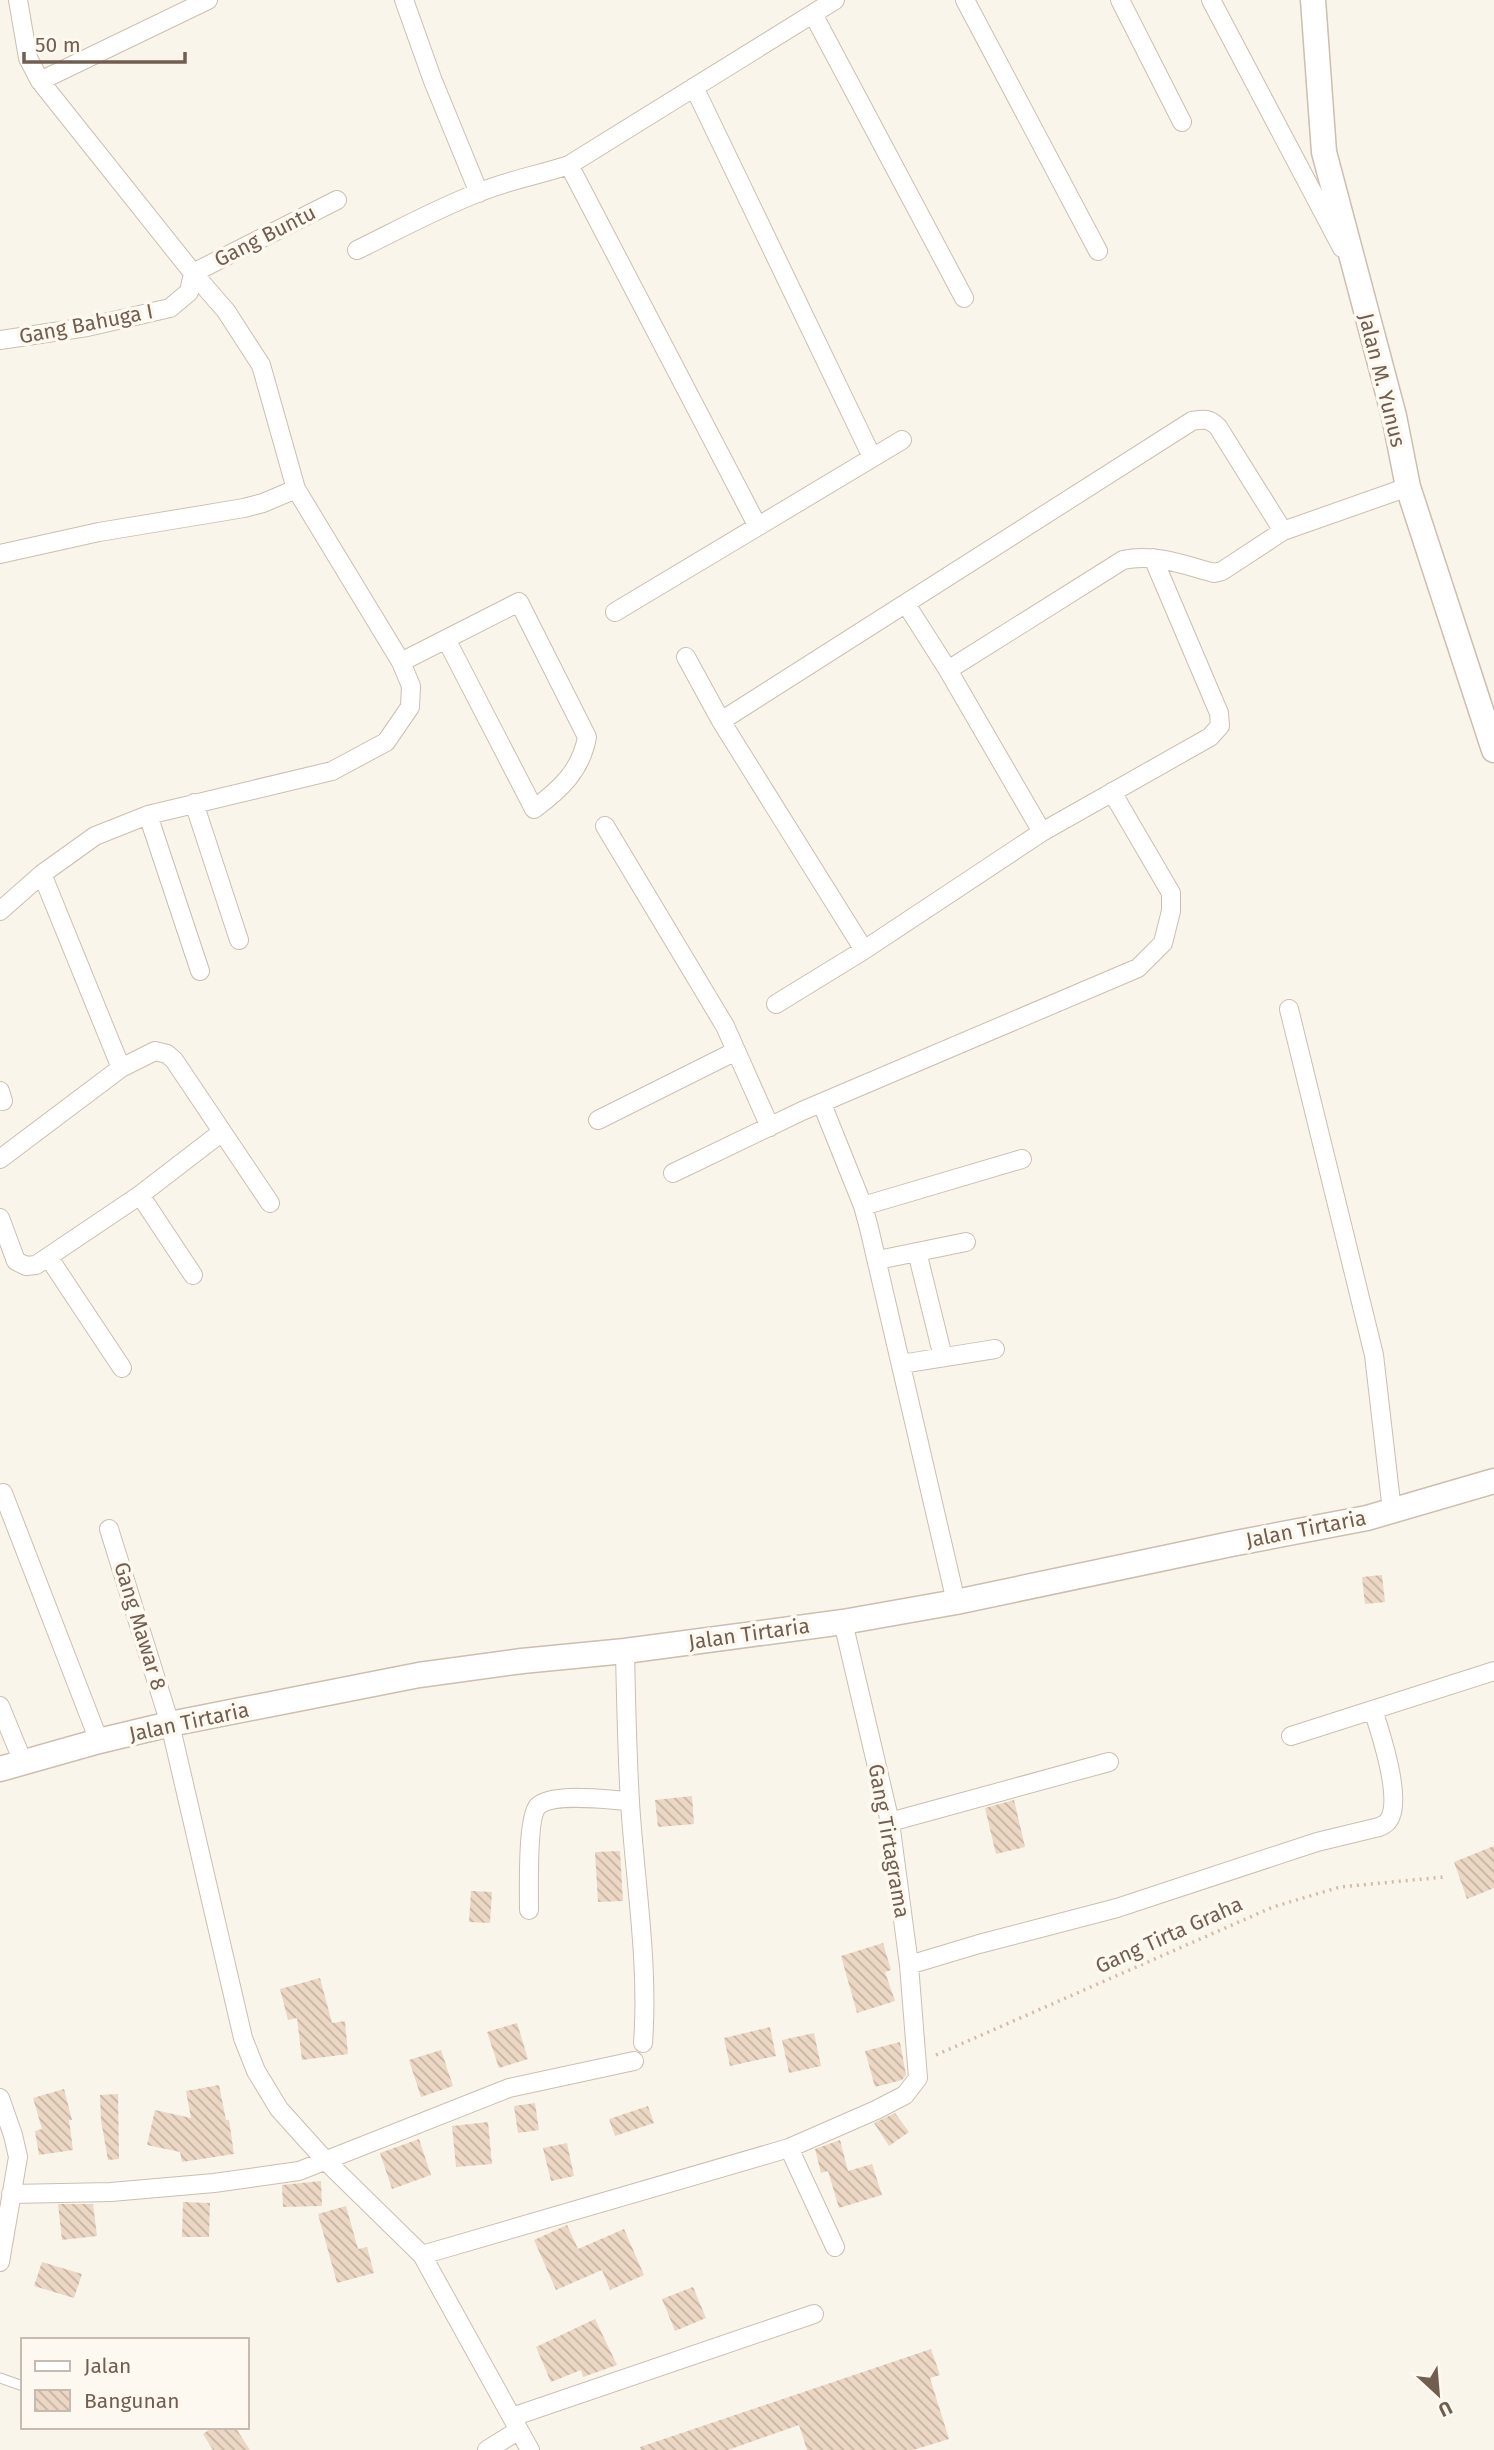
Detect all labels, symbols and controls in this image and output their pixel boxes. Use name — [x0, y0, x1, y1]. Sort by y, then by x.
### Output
scale bar — [24, 21, 186, 65]
text: 50 m — [35, 32, 81, 58]
street label: Gang Buntu — [210, 199, 320, 273]
street label: Gang Bahuga I — [17, 298, 155, 350]
street label: Jalan M. Yunus — [1353, 310, 1411, 450]
street label: Jalan Tirtaria — [1244, 1505, 1368, 1553]
street label: Gang Mawar 8 — [108, 1559, 172, 1693]
street label: Jalan Tirtaria — [687, 1613, 811, 1655]
street label: Jalan Tirtaria — [127, 1697, 251, 1747]
street label: Gang Tirtagrama — [863, 1762, 915, 1920]
street label: Gang Tirta Graha — [1091, 1891, 1247, 1979]
legend — [21, 2338, 248, 2429]
text: Jalan — [84, 2353, 131, 2379]
north arrow — [1403, 2359, 1473, 2429]
text: Bangunan — [84, 2388, 179, 2414]
text: U — [1435, 2396, 1456, 2422]

